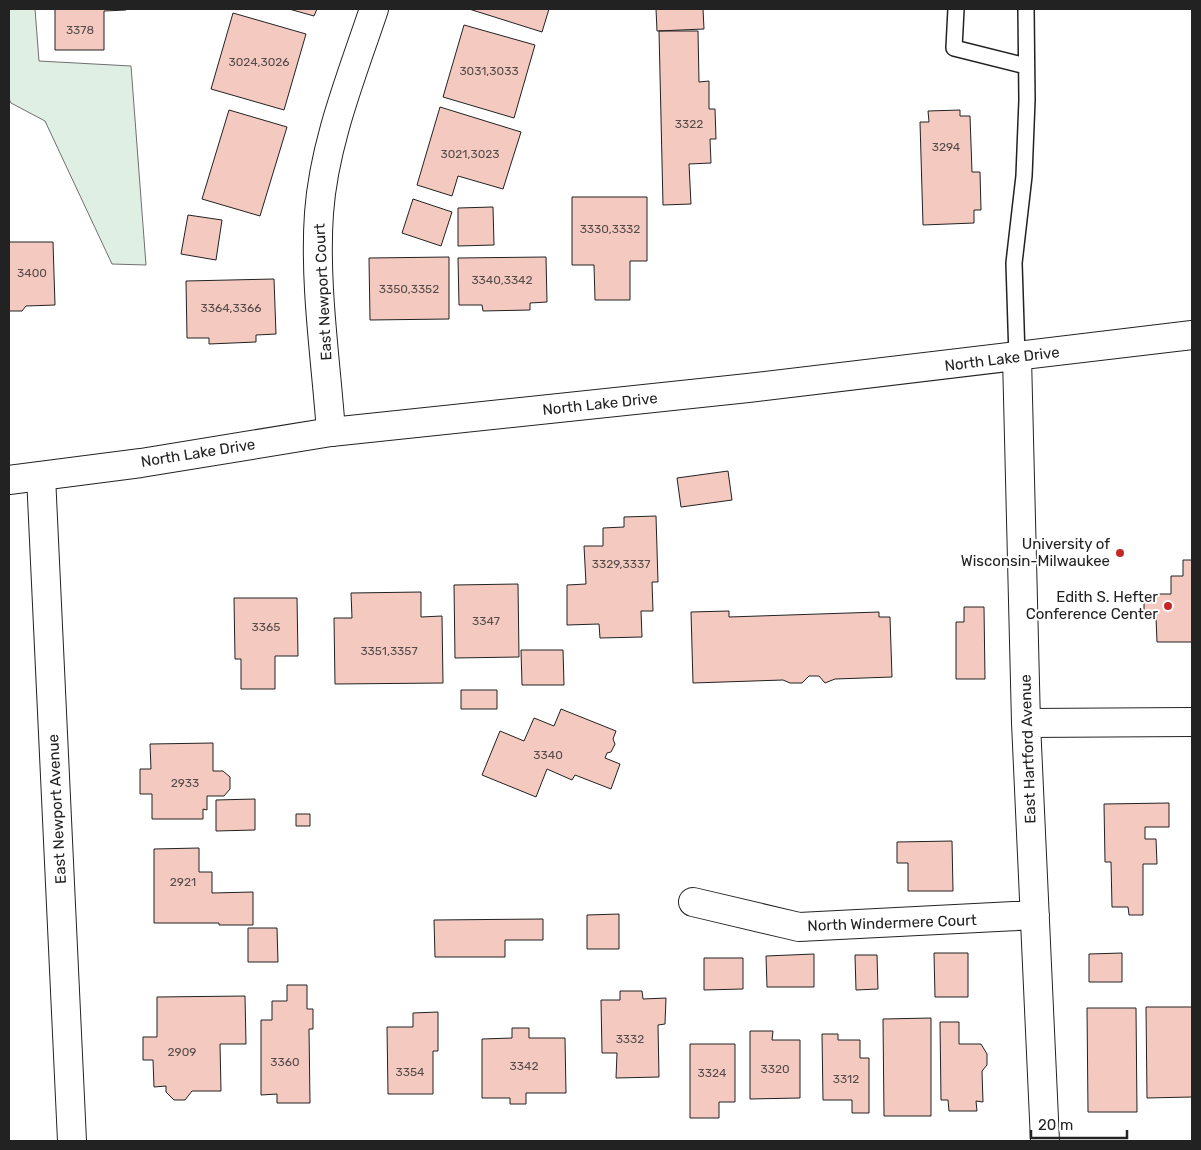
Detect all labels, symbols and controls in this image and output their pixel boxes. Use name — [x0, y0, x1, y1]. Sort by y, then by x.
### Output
house number: 3378 — [66, 23, 94, 37]
house number: 3024,3026 — [228, 55, 290, 69]
house number: 3031,3033 — [459, 64, 519, 78]
house number: 3322 — [675, 117, 703, 131]
house number: 3294 — [932, 140, 961, 154]
house number: 3021,3023 — [440, 147, 500, 161]
house number: 3330,3332 — [580, 222, 640, 236]
street label: East Newport Court — [310, 223, 336, 361]
house number: 3400 — [17, 266, 47, 280]
house number: 3340,3342 — [471, 273, 533, 287]
house number: 3350,3352 — [379, 282, 439, 296]
house number: 3364,3366 — [201, 301, 261, 315]
street label: North Lake Drive — [943, 343, 1061, 375]
street label: North Lake Drive — [542, 389, 658, 419]
street label: North Lake Drive — [139, 435, 257, 471]
place label: University of Wisconsin-Milwaukee — [961, 535, 1110, 570]
marker: University of Wisconsin-Milwaukee — [1114, 547, 1126, 559]
house number: 3329,3337 — [592, 557, 650, 571]
place label: Edith S. Hefter Conference Center — [1026, 588, 1158, 623]
marker: Edith S. Hefter Conference Center — [1162, 600, 1174, 612]
house number: 3347 — [472, 614, 500, 628]
house number: 3365 — [252, 620, 280, 634]
house number: 3351,3357 — [360, 644, 418, 658]
street label: East Hartford Avenue — [1016, 674, 1040, 824]
street label: East Newport Avenue — [44, 734, 70, 884]
house number: 3340 — [533, 748, 563, 762]
house number: 2933 — [171, 776, 199, 790]
house number: 2921 — [170, 875, 196, 889]
street label: North Windermere Court — [807, 911, 977, 935]
house number: 3332 — [616, 1032, 644, 1046]
house number: 2909 — [168, 1045, 196, 1059]
house number: 3360 — [270, 1055, 300, 1069]
house number: 3342 — [510, 1059, 538, 1073]
house number: 3320 — [760, 1062, 790, 1076]
house number: 3354 — [395, 1065, 425, 1079]
house number: 3324 — [698, 1066, 727, 1080]
house number: 3312 — [833, 1072, 859, 1086]
scale bar — [1031, 1108, 1127, 1140]
text: 20 m — [1038, 1116, 1073, 1134]

